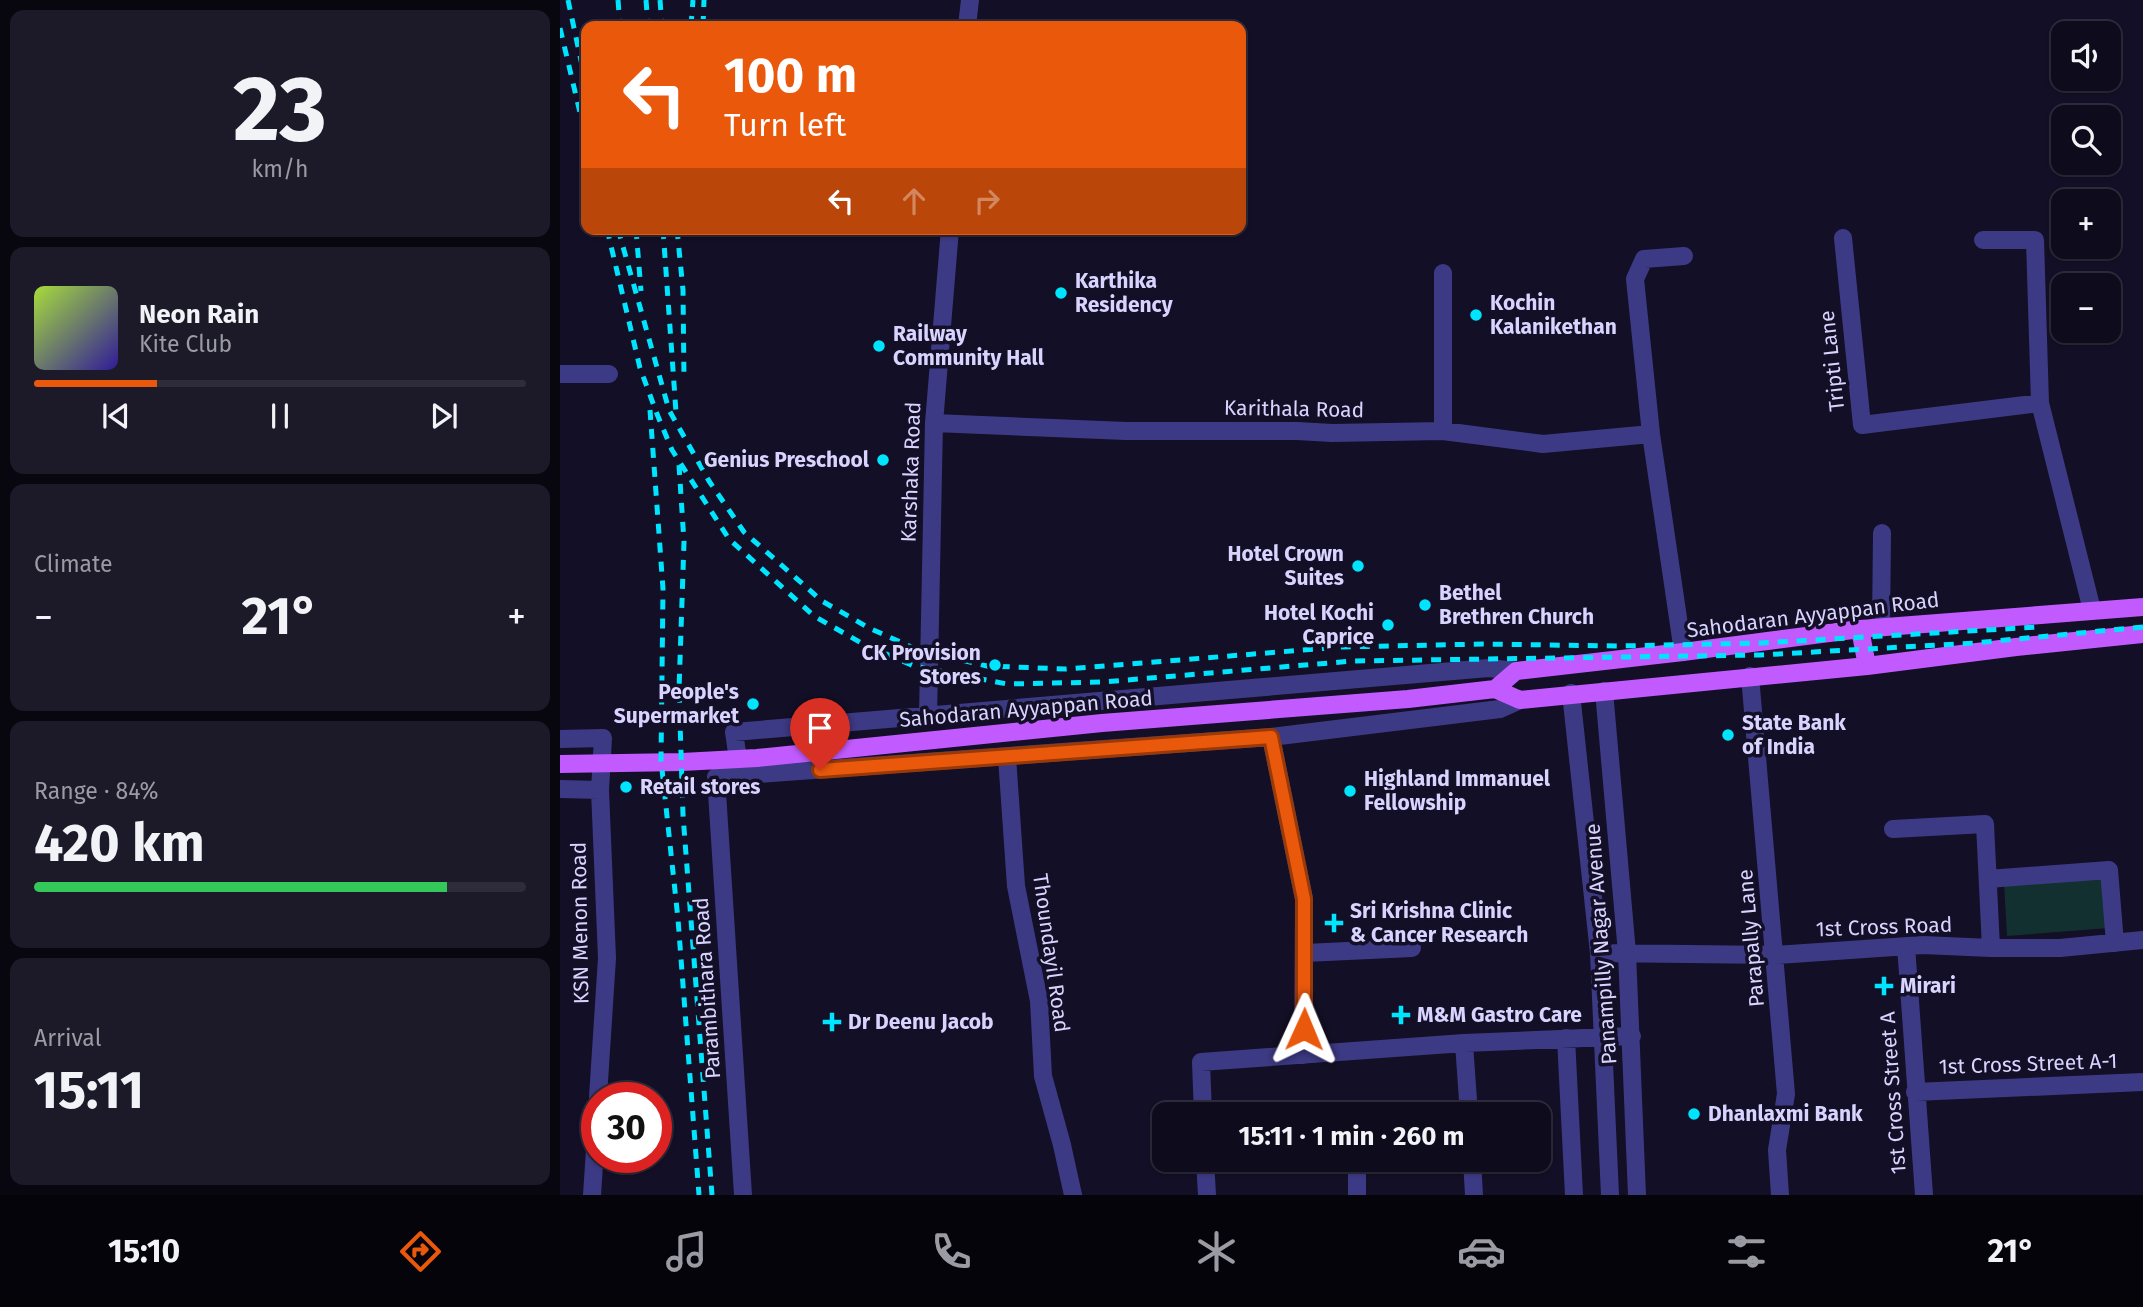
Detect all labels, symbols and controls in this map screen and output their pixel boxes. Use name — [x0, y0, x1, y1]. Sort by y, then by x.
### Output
map controls — [2051, 21, 2121, 343]
button: sound — [2051, 21, 2121, 91]
text: 100 m — [724, 46, 857, 105]
icon: left — [609, 49, 700, 140]
text: 23 — [233, 55, 327, 164]
button: search — [2051, 105, 2121, 175]
text: Turn left — [724, 106, 846, 144]
text: km/h — [252, 155, 308, 183]
icon: left — [822, 182, 860, 220]
icon: ahead — [895, 182, 933, 220]
icon: right — [968, 182, 1006, 220]
button: + — [2051, 189, 2121, 259]
place label: Karthika Residency — [1075, 268, 1173, 318]
button: − — [2051, 273, 2121, 343]
marker: Karthika Residency — [1053, 285, 1069, 301]
place label: Kochin Kalanikethan — [1490, 290, 1617, 340]
text: Neon Rain — [139, 299, 259, 330]
marker: Kochin Kalanikethan — [1468, 307, 1484, 323]
street label: Tripti Lane — [1814, 309, 1850, 413]
place label: Railway Community Hall — [893, 321, 1045, 371]
text: Kite Club — [139, 330, 232, 358]
marker: Railway Community Hall — [871, 338, 887, 354]
street label: Karithala Road — [1224, 395, 1364, 423]
icon: previous — [97, 397, 135, 435]
icon: pause — [261, 397, 299, 435]
icon: next — [425, 397, 463, 435]
street label: Karshaka Road — [896, 401, 926, 543]
place label: Genius Preschool — [704, 447, 870, 473]
marker: Genius Preschool — [875, 452, 891, 468]
place label: Hotel Crown Suites — [1227, 541, 1344, 591]
text: Climate — [34, 550, 113, 578]
marker: Hotel Crown Suites — [1350, 558, 1366, 574]
place label: Bethel Brethren Church — [1439, 580, 1594, 630]
text: 21° — [242, 585, 319, 648]
street label: Sahodaran Ayyappan Road — [1685, 587, 1941, 643]
text: − — [34, 594, 53, 640]
text: + — [507, 594, 526, 640]
marker: Bethel Brethren Church — [1417, 597, 1433, 613]
place label: Hotel Kochi Caprice — [1264, 600, 1374, 650]
marker: Hotel Kochi Caprice — [1380, 617, 1396, 633]
place label: CK Provision Stores — [861, 640, 981, 690]
marker: CK Provision Stores — [987, 657, 1003, 673]
place label: People's Supermarket — [614, 679, 740, 729]
street label: Sahodaran Ayyappan Road — [898, 685, 1154, 733]
marker: People's Supermarket — [745, 696, 761, 712]
pin — [790, 698, 850, 770]
icon: arrive — [801, 709, 839, 747]
place label: State Bank of India — [1742, 710, 1846, 760]
marker: State Bank of India — [1720, 727, 1736, 743]
place label: Highland Immanuel Fellowship — [1364, 766, 1551, 816]
place label: Retail stores — [640, 774, 760, 800]
text: Range · 84% — [34, 777, 159, 805]
marker: Retail stores — [618, 779, 634, 795]
marker: Highland Immanuel Fellowship — [1342, 783, 1358, 799]
text: 420 km — [34, 812, 205, 875]
street label: Panampilly Nagar Avenue — [1580, 823, 1622, 1065]
street label: KSN Menon Road — [566, 842, 594, 1004]
street label: Parapally Lane — [1732, 868, 1770, 1008]
street label: Thoundayil Road — [1027, 872, 1075, 1034]
street label: Parambithara Road — [688, 896, 726, 1080]
place label: Sri Krishna Clinic & Cancer Research — [1350, 898, 1528, 948]
street label: 1st Cross Road — [1815, 912, 1953, 942]
marker: Sri Krishna Clinic & Cancer Research — [1324, 913, 1344, 933]
place label: Mirari — [1900, 973, 1956, 999]
marker: Mirari — [1874, 976, 1894, 996]
position arrow — [1267, 992, 1341, 1066]
place label: M&M Gastro Care — [1417, 1002, 1582, 1028]
marker: M&M Gastro Care — [1391, 1005, 1411, 1025]
place label: Dr Deenu Jacob — [848, 1009, 994, 1035]
street label: 1st Cross Street A — [1874, 1011, 1912, 1175]
marker: Dr Deenu Jacob — [822, 1012, 842, 1032]
text: Arrival — [34, 1024, 101, 1052]
street label: 1st Cross Street A-1 — [1938, 1048, 2118, 1080]
text: 15:11 — [34, 1059, 144, 1122]
speed limit sign: 30 — [581, 1082, 672, 1173]
place label: Dhanlaxmi Bank — [1708, 1101, 1863, 1127]
marker: Dhanlaxmi Bank — [1686, 1106, 1702, 1122]
text: 15:11 · 1 min · 260 m — [1238, 1121, 1465, 1152]
icon: directions — [396, 1227, 445, 1276]
icon: music — [662, 1227, 711, 1276]
icon: phone — [927, 1227, 976, 1276]
icon: climate — [1192, 1227, 1241, 1276]
icon: car — [1457, 1227, 1506, 1276]
icon: filters — [1722, 1227, 1771, 1276]
text: 15:10 — [108, 1232, 180, 1270]
text: 21° — [1987, 1232, 2035, 1270]

